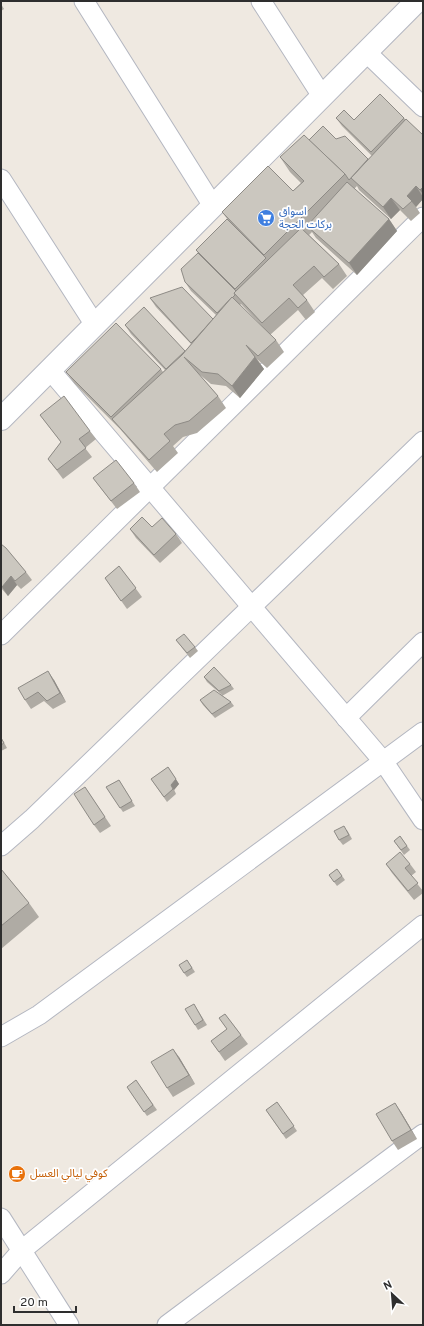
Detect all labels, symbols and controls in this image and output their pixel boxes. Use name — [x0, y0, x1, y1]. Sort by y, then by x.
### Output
place label: اسواق بركات الحجة — [279, 205, 332, 232]
supermarket icon: اسواق بركات الحجة — [256, 208, 276, 228]
cafe icon: كوفي ليالي العسل — [7, 1164, 27, 1184]
place label: كوفي ليالي العسل — [30, 1167, 108, 1183]
north arrow — [372, 1274, 412, 1314]
text: N — [381, 1278, 395, 1294]
scale bar — [14, 1288, 76, 1314]
text: 20 m — [20, 1295, 48, 1311]

